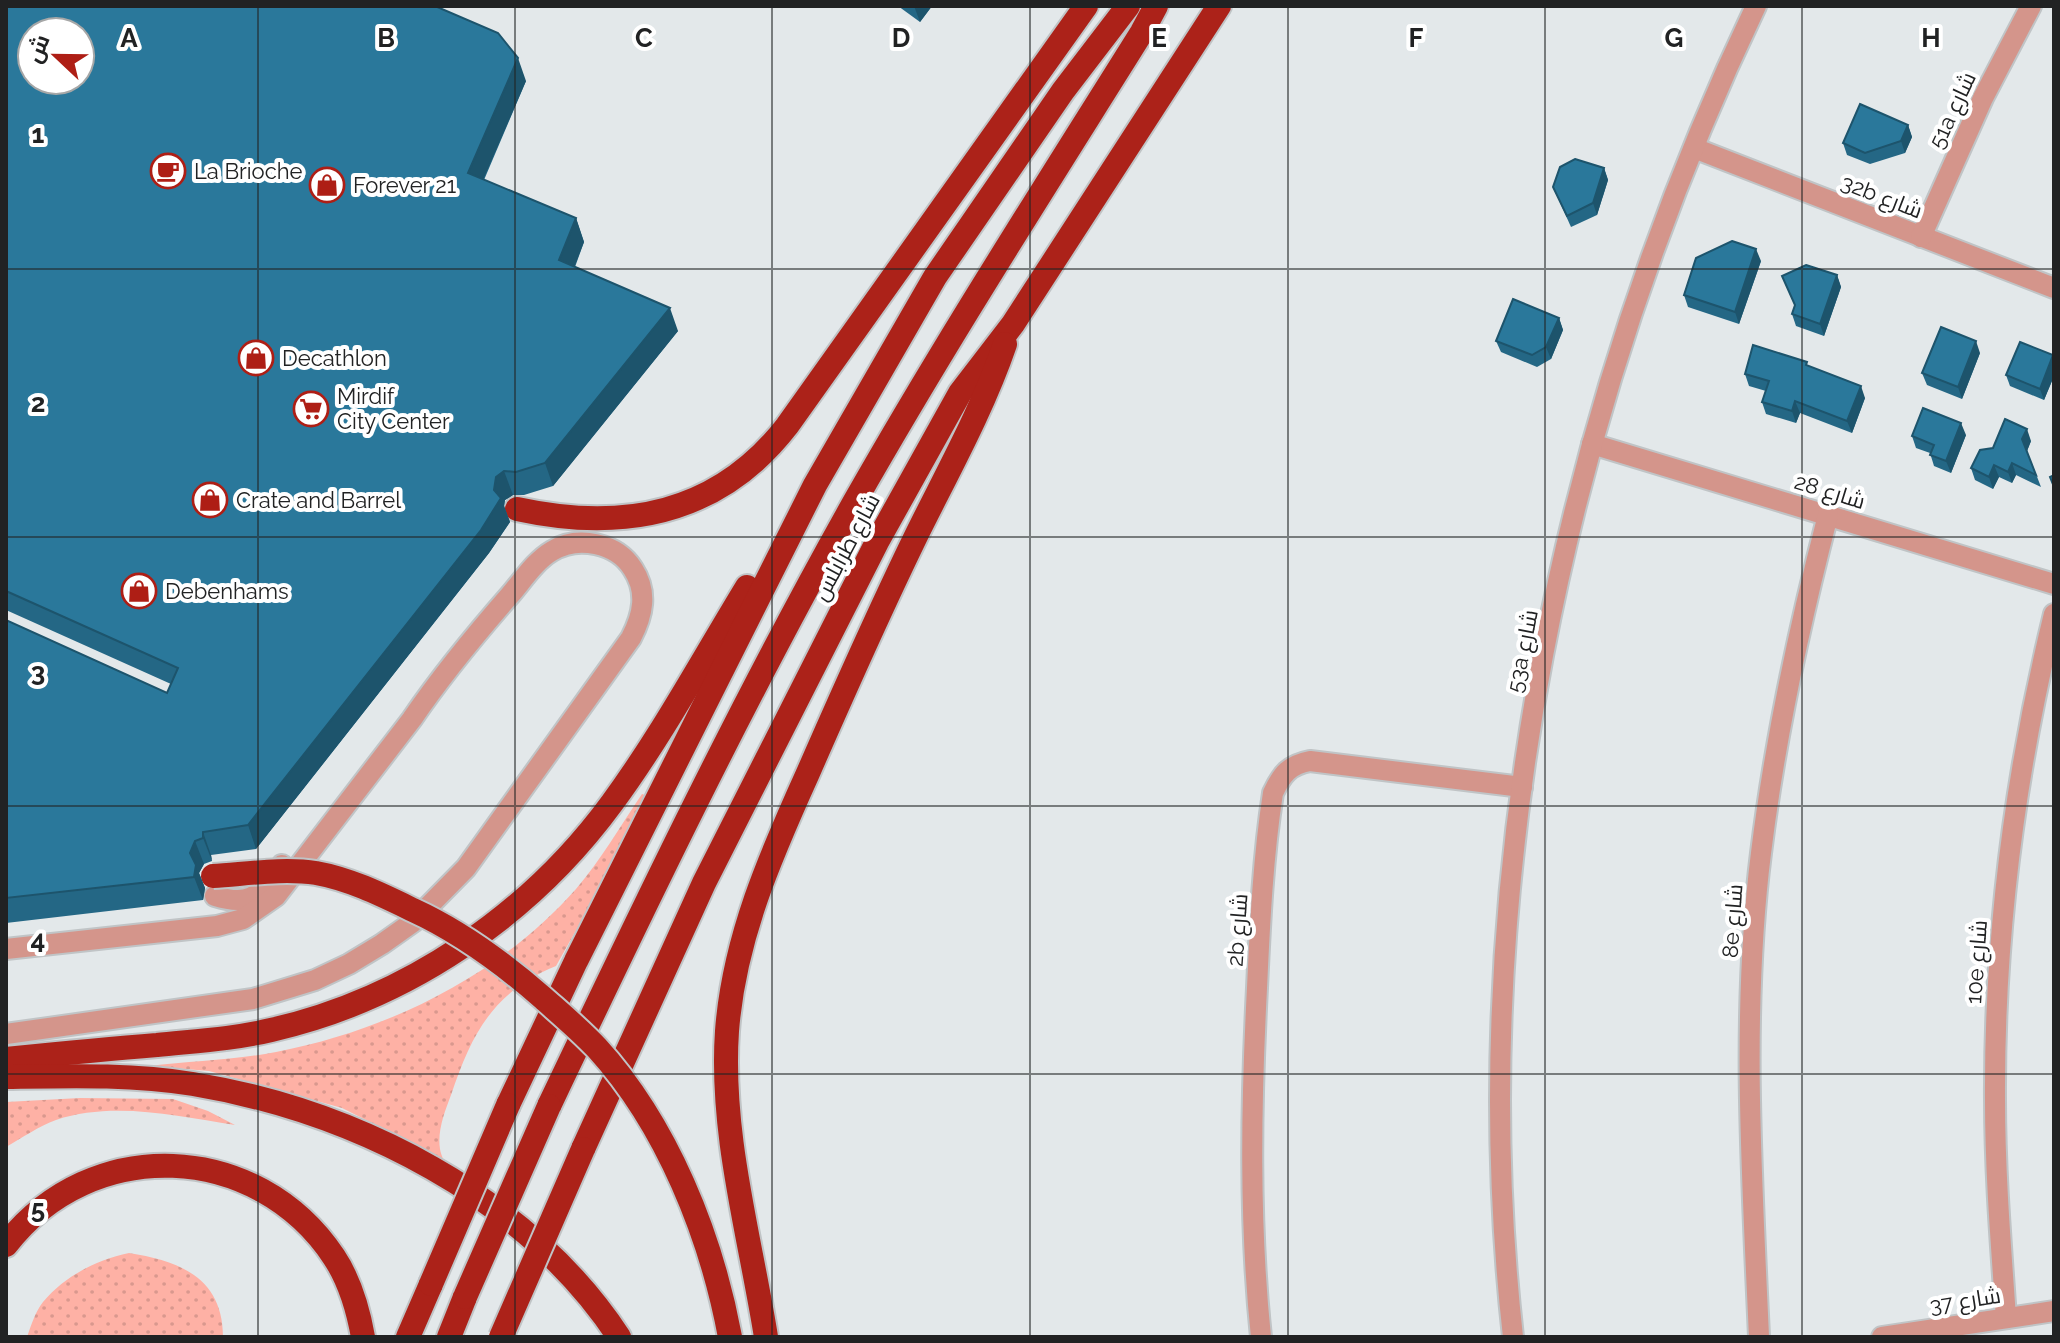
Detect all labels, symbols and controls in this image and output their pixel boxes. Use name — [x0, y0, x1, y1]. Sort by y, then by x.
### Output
north arrow — [16, 16, 96, 96]
text: A — [120, 23, 138, 53]
text: B — [377, 23, 395, 53]
text: C — [635, 23, 653, 53]
text: D — [892, 23, 910, 53]
text: E — [1151, 23, 1167, 53]
text: F — [1409, 23, 1424, 53]
text: G — [1665, 23, 1683, 53]
text: H — [1921, 23, 1941, 53]
text: ش — [20, 31, 56, 67]
street label: 51a شارع — [1923, 68, 1983, 153]
text: 1 — [32, 119, 45, 149]
cafe icon: La Brioche — [149, 152, 187, 190]
place label: La Brioche — [194, 158, 303, 184]
shop icon: Forever 21 — [308, 166, 346, 204]
street label: 32b شارع — [1837, 169, 1926, 225]
place label: Forever 21 — [353, 172, 456, 198]
shop icon: Decathlon — [237, 339, 275, 377]
place label: Decathlon — [282, 345, 387, 371]
place label: Mirdif City Center — [337, 383, 450, 434]
text: 2 — [31, 388, 45, 418]
supermarket icon: Mirdif City Center — [292, 390, 330, 428]
street label: شارع 28 — [1791, 468, 1869, 516]
shop icon: Crate and Barrel — [191, 481, 229, 519]
place label: Crate and Barrel — [236, 487, 401, 513]
street label: شارع طرابلس — [807, 489, 887, 606]
shop icon: Debenhams — [120, 572, 158, 610]
place label: Debenhams — [165, 578, 289, 604]
street label: 53a شارع — [1501, 607, 1545, 695]
text: 3 — [31, 657, 45, 687]
street label: 8e شارع — [1716, 883, 1750, 959]
street label: 2b شارع — [1221, 893, 1255, 968]
street label: 10e شارع — [1960, 919, 1994, 1005]
text: 4 — [31, 925, 45, 955]
text: 5 — [31, 1194, 45, 1224]
street label: شارع 37 — [1928, 1282, 2003, 1320]

